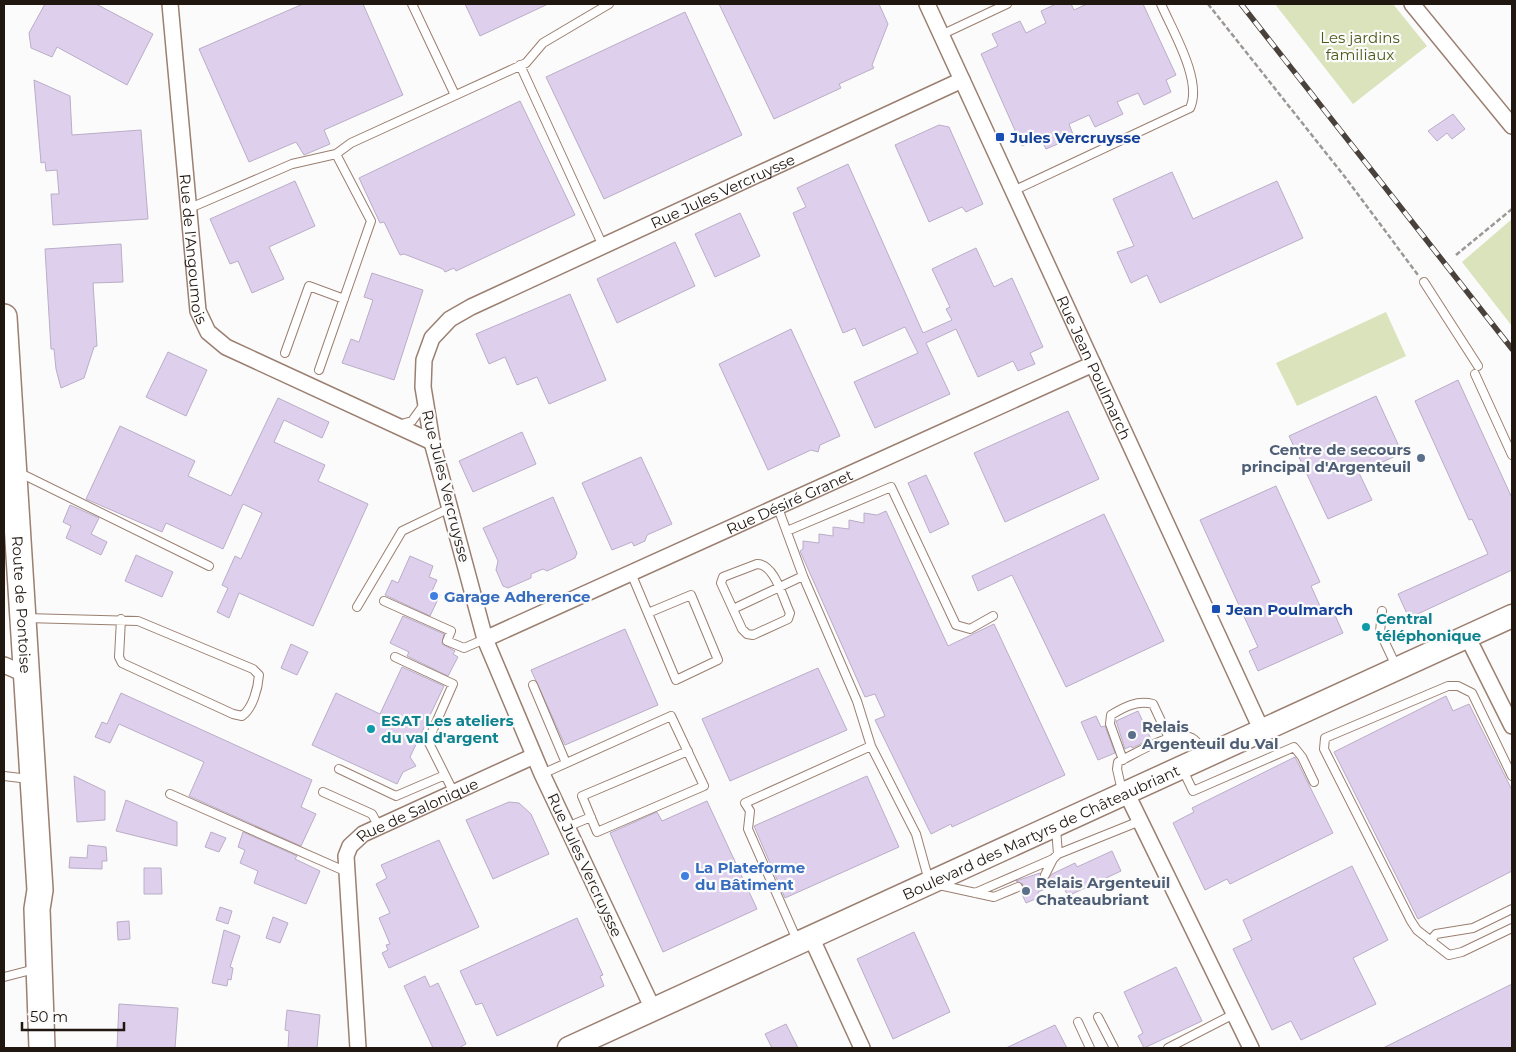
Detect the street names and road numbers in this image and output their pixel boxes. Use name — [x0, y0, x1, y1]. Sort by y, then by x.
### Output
street label: Rue Jules Vercruysse — [647, 149, 798, 232]
street label: Rue de l'Angoumois — [176, 173, 212, 327]
street label: Rue Jean Poulmarch — [1053, 292, 1136, 442]
street label: Rue Jules Vercruysse — [418, 408, 474, 564]
street label: Rue Désiré Granet — [723, 465, 856, 538]
street label: Route de Pontoise — [8, 535, 36, 674]
street label: Boulevard des Martyrs de Châteaubriant — [899, 760, 1183, 904]
street label: Rue de Salonique — [351, 773, 481, 846]
street label: Rue Jules Vercruysse — [543, 790, 627, 940]

